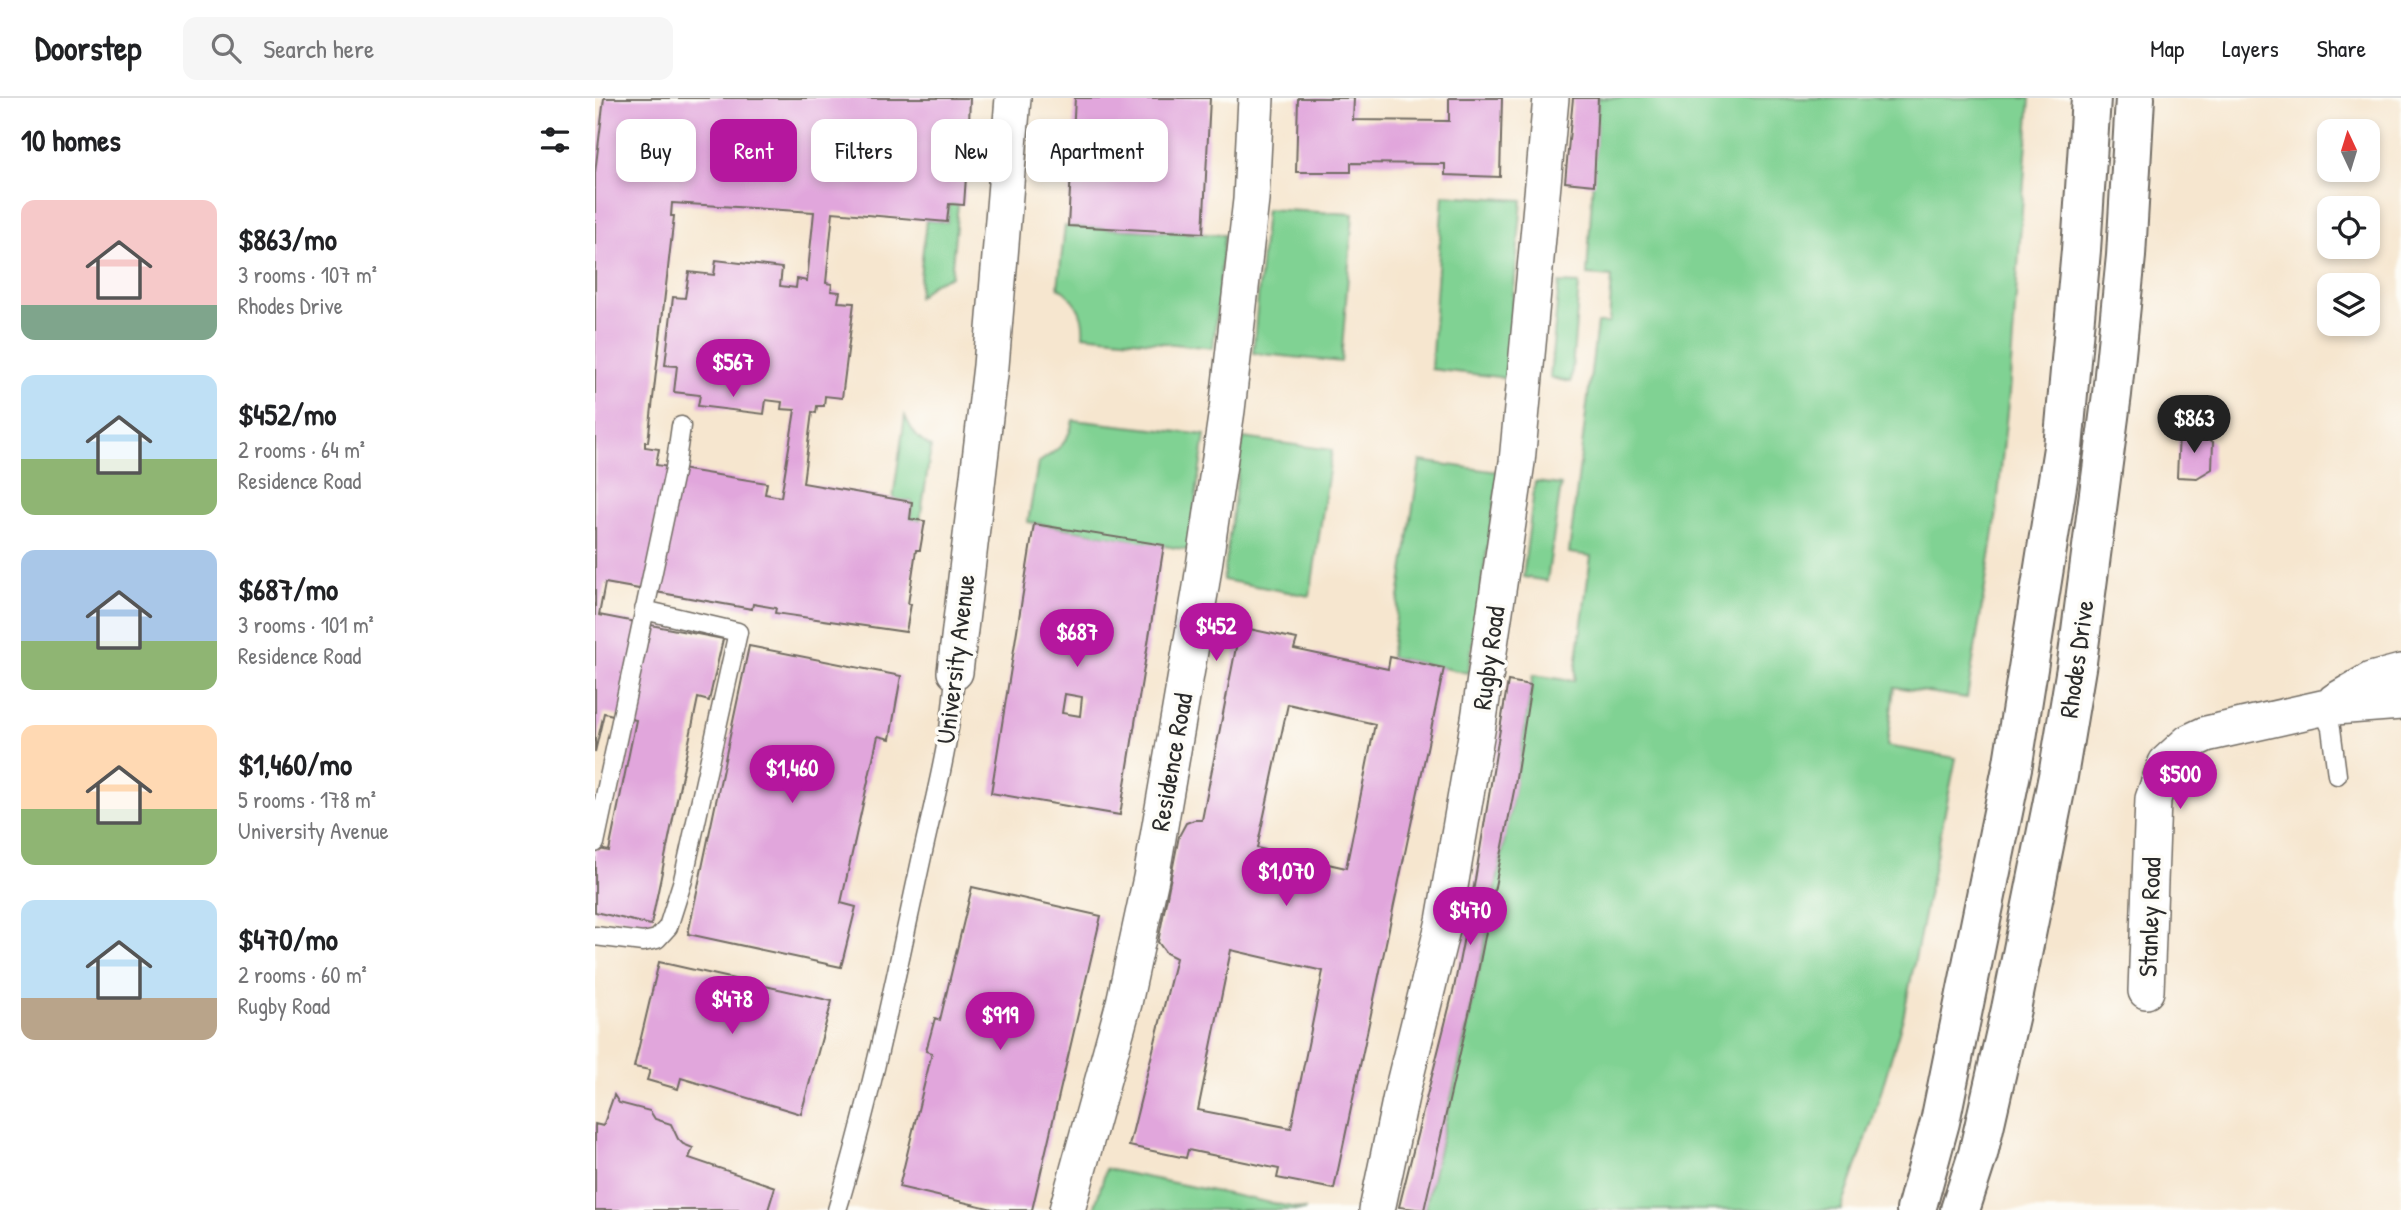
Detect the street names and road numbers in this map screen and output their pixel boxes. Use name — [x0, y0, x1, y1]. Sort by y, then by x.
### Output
street label: University Avenue — [927, 572, 983, 746]
street label: Rhodes Drive — [2050, 598, 2102, 720]
street label: Rugby Road — [1463, 604, 1513, 712]
street label: Residence Road — [1142, 690, 1200, 834]
street label: Stanley Road — [2129, 857, 2169, 977]

